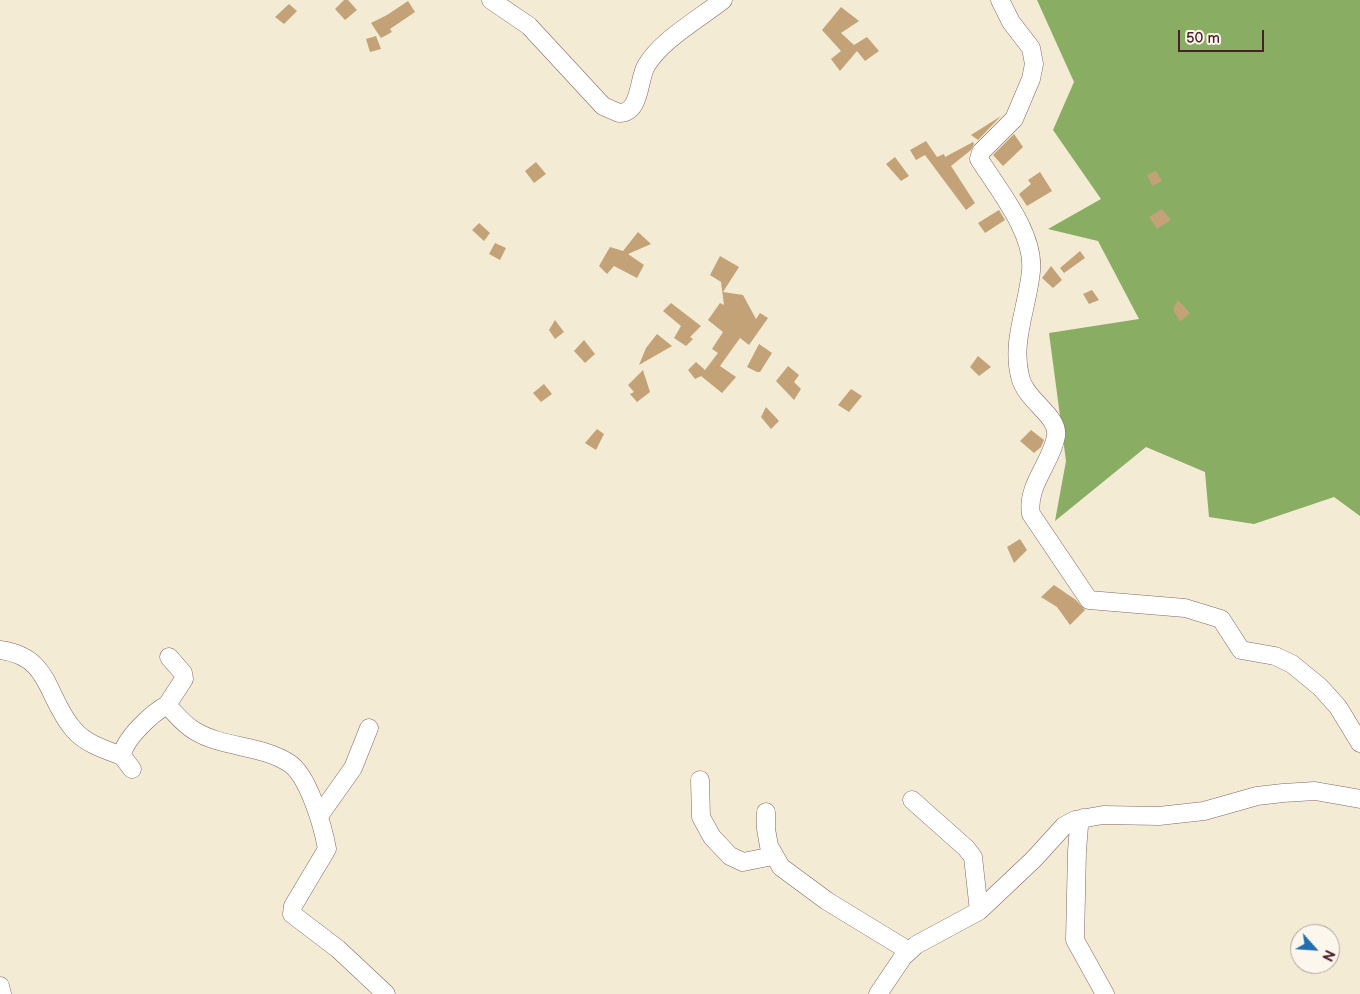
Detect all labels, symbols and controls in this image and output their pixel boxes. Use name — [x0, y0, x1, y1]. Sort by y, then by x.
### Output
scale bar — [1180, 20, 1266, 52]
text: 50 m — [1186, 29, 1220, 48]
north arrow — [1290, 924, 1340, 974]
text: N — [1318, 947, 1338, 964]

